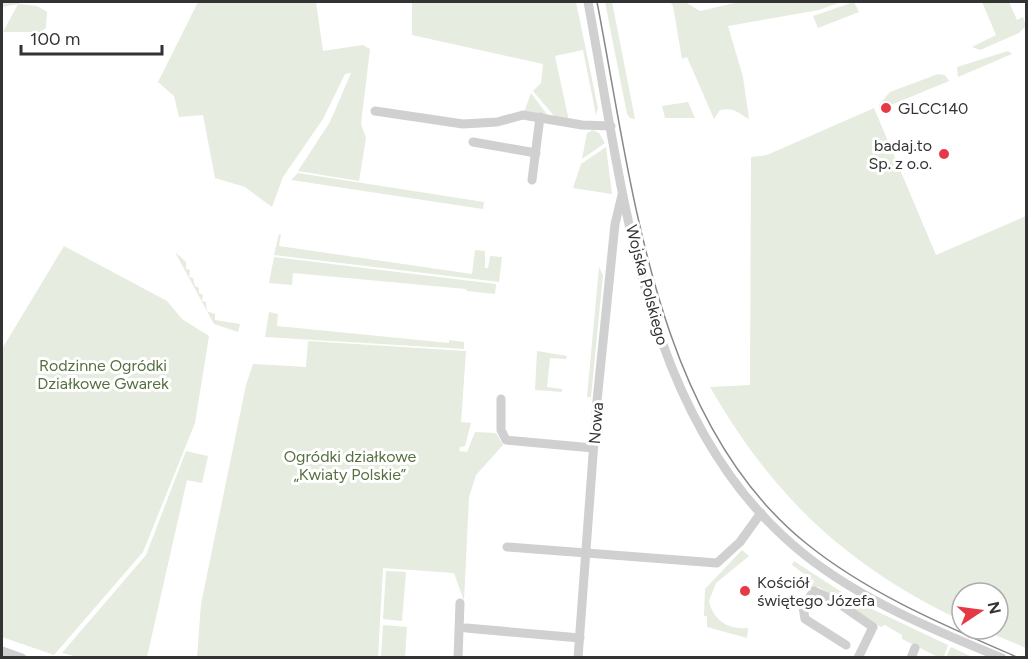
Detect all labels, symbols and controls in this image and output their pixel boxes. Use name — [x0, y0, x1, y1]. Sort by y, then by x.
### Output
scale bar — [21, 18, 162, 56]
text: 100 m — [30, 28, 80, 50]
place label: GLCC140 — [898, 99, 968, 118]
marker: GLCC140 — [879, 101, 893, 115]
place label: badaj.to Sp. z o.o. — [868, 136, 932, 173]
marker: badaj.to Sp. z o.o. — [937, 147, 951, 161]
street label: Wojska Polskiego — [622, 223, 672, 347]
park label: Rodzinne Ogródki Działkowe Gwarek — [37, 356, 169, 393]
street label: Nowa — [585, 401, 607, 445]
park label: Ogródki działkowe „Kwiaty Polskie” — [284, 447, 417, 484]
place label: Kościół świętego Józefa — [757, 573, 875, 610]
north arrow — [950, 581, 1010, 641]
marker: Kościół świętego Józefa — [738, 584, 752, 598]
text: N — [983, 600, 1005, 616]

